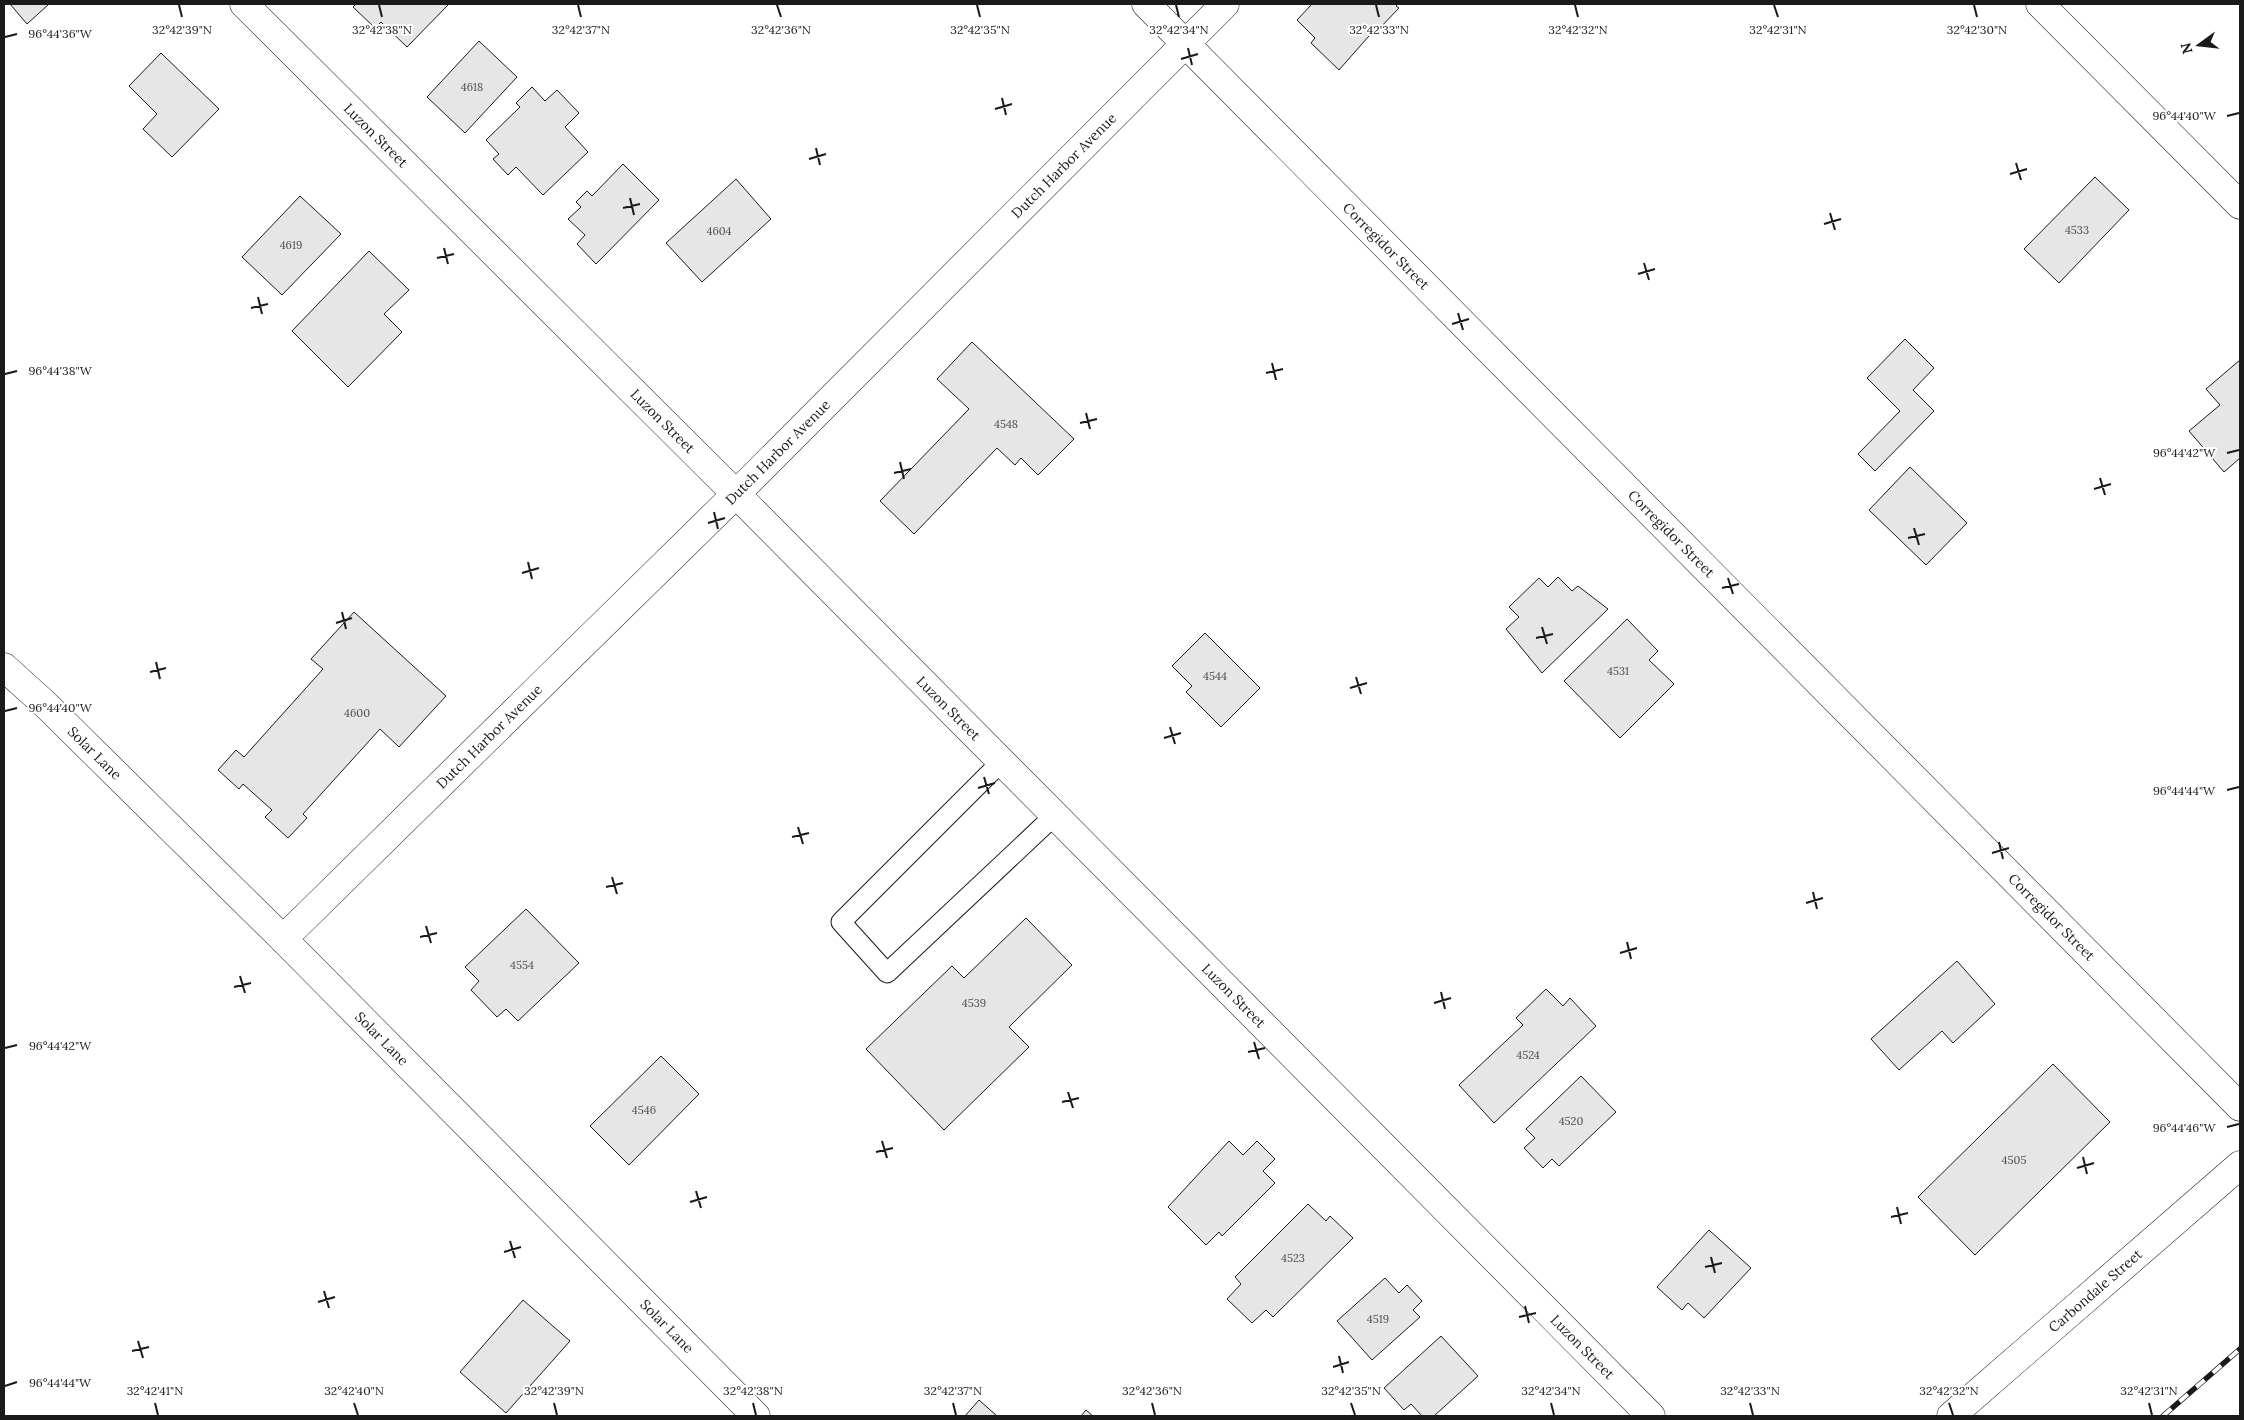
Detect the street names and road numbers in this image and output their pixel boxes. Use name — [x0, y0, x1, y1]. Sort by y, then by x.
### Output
street label: Luzon Street — [340, 99, 412, 172]
street label: Dutch Harbor Avenue — [1007, 109, 1120, 222]
street label: Corregidor Street — [1339, 199, 1434, 294]
street label: Luzon Street — [627, 385, 699, 457]
street label: Dutch Harbor Avenue — [721, 396, 834, 509]
street label: Corregidor Street — [1624, 486, 1719, 581]
street label: Luzon Street — [913, 672, 985, 745]
street label: Dutch Harbor Avenue — [432, 680, 546, 792]
street label: Solar Lane — [64, 722, 126, 784]
street label: Corregidor Street — [2004, 870, 2099, 965]
street label: Luzon Street — [1198, 960, 1270, 1032]
street label: Solar Lane — [351, 1008, 413, 1070]
street label: Carbondale Street — [2045, 1245, 2146, 1336]
street label: Solar Lane — [636, 1295, 698, 1357]
street label: Luzon Street — [1547, 1311, 1619, 1383]

